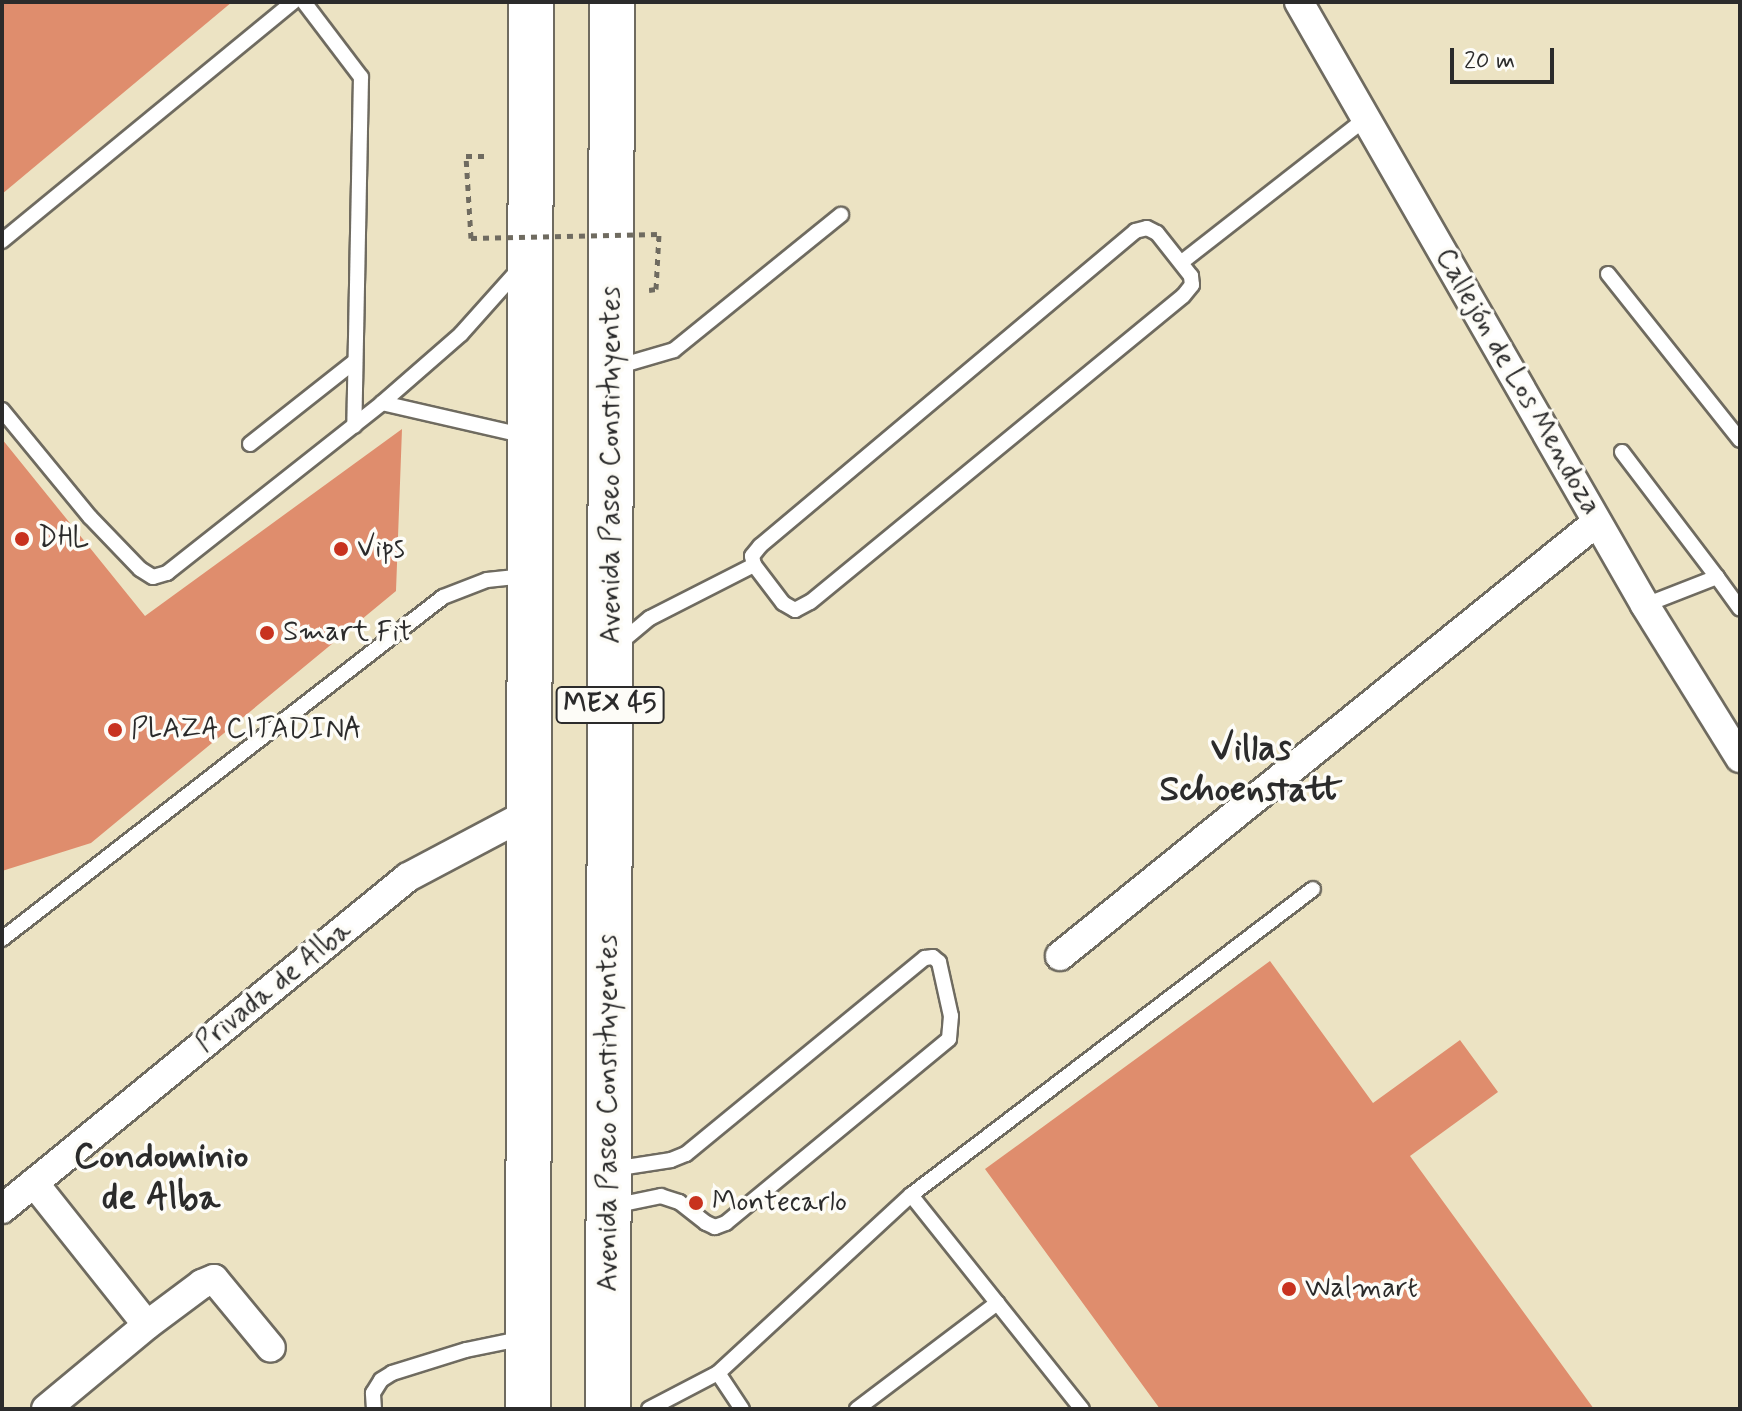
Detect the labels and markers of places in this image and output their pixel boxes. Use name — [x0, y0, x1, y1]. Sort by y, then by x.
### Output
place label: DHL — [38, 522, 89, 556]
marker: DHL — [13, 530, 31, 548]
place label: Vips — [357, 532, 405, 566]
marker: Vips — [332, 540, 350, 558]
place label: Smart Fit — [283, 616, 408, 650]
marker: Smart Fit — [258, 624, 276, 642]
place label: PLAZA CITADINA — [131, 713, 360, 747]
marker: PLAZA CITADINA — [106, 721, 124, 739]
place label: Montecarlo — [712, 1186, 847, 1220]
marker: Montecarlo — [687, 1194, 705, 1212]
place label: Walmart — [1305, 1272, 1418, 1306]
marker: Walmart — [1280, 1280, 1298, 1298]

